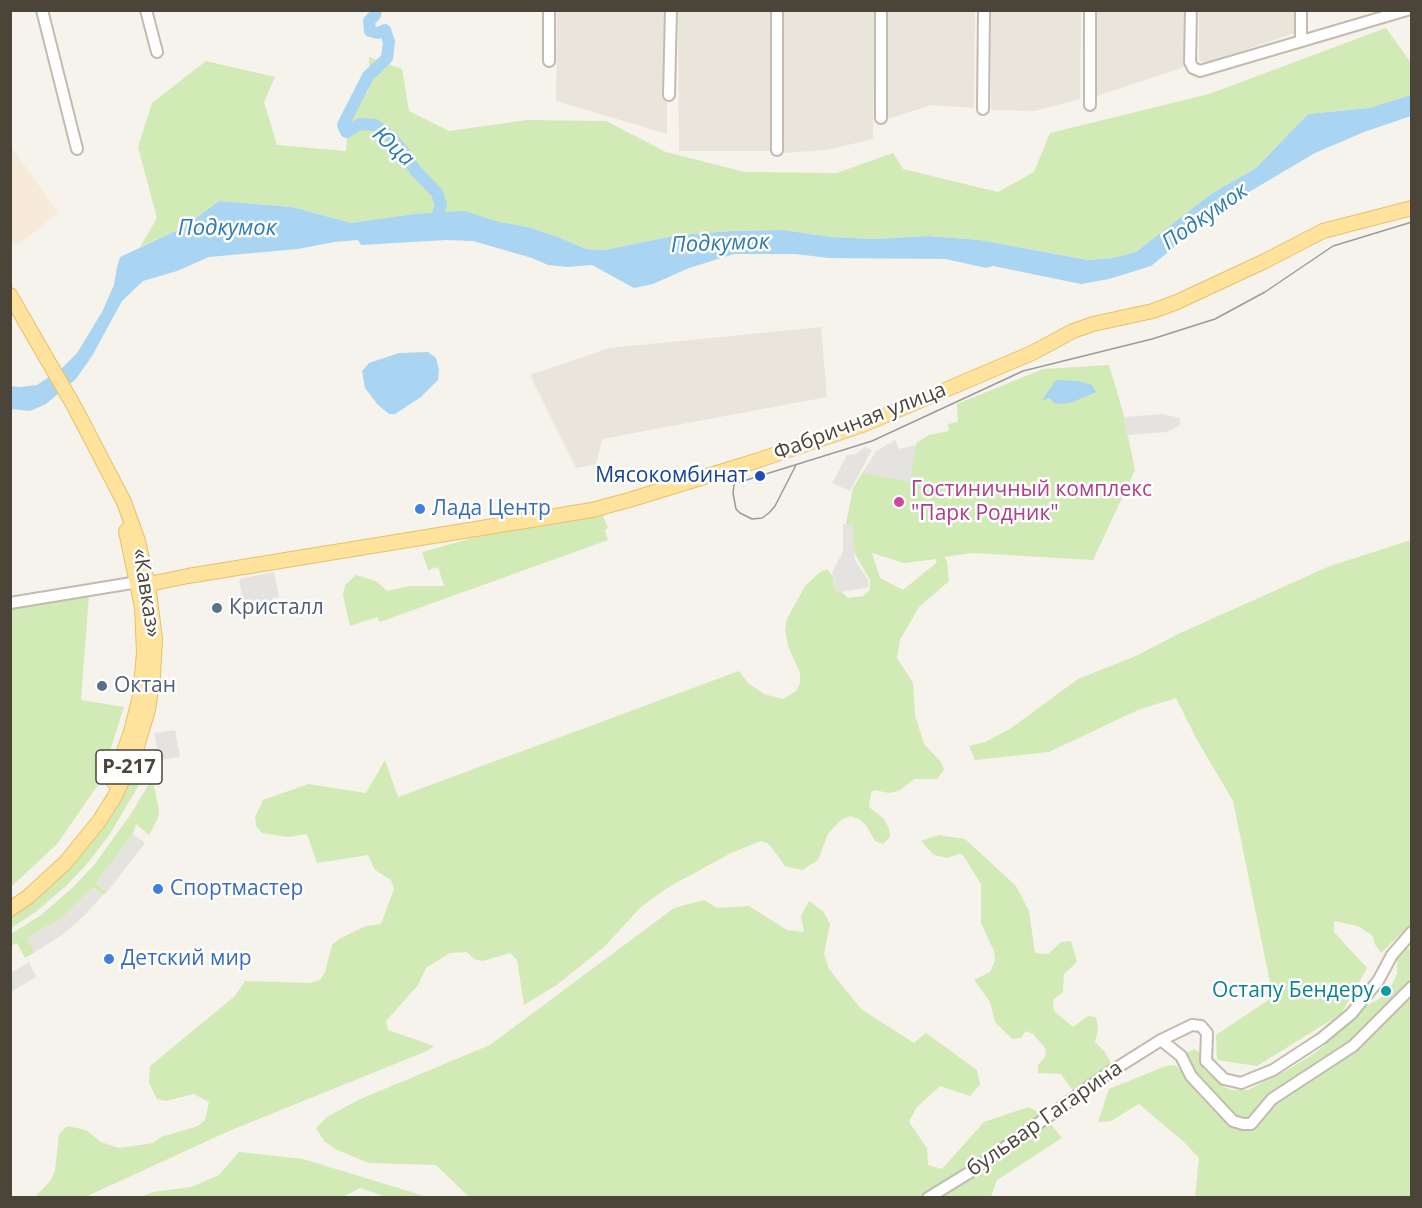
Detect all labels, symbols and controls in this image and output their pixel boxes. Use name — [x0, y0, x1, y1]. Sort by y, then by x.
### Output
water label: Юца — [367, 121, 419, 173]
water label: Подкумок — [1157, 178, 1253, 256]
water label: Подкумок — [178, 216, 276, 242]
water label: Подкумок — [670, 229, 770, 259]
street label: Фабричная улица — [770, 378, 950, 466]
place label: Мясокомбинат — [595, 463, 748, 489]
marker: Мясокомбинат — [753, 469, 767, 483]
place label: Гостиничный комплекс "Парк Родник" — [911, 477, 1152, 527]
marker: Гостиничный комплекс "Парк Родник" — [892, 495, 906, 509]
place label: Лада Центр — [432, 496, 551, 522]
marker: Лада Центр — [413, 502, 427, 516]
street label: «Кавказ» — [127, 547, 165, 639]
place label: Кристалл — [229, 595, 324, 621]
marker: Кристалл — [210, 601, 224, 615]
place label: Октан — [114, 673, 176, 699]
marker: Октан — [95, 679, 109, 693]
road number: Р-217 — [96, 750, 162, 784]
place label: Спортмастер — [170, 876, 303, 902]
marker: Спортмастер — [151, 882, 165, 896]
place label: Детский мир — [121, 946, 252, 972]
marker: Детский мир — [102, 952, 116, 966]
place label: Остапу Бендеру — [1212, 978, 1374, 1004]
marker: Остапу Бендеру — [1379, 984, 1393, 998]
street label: бульвар Гагарина — [962, 1056, 1128, 1182]

